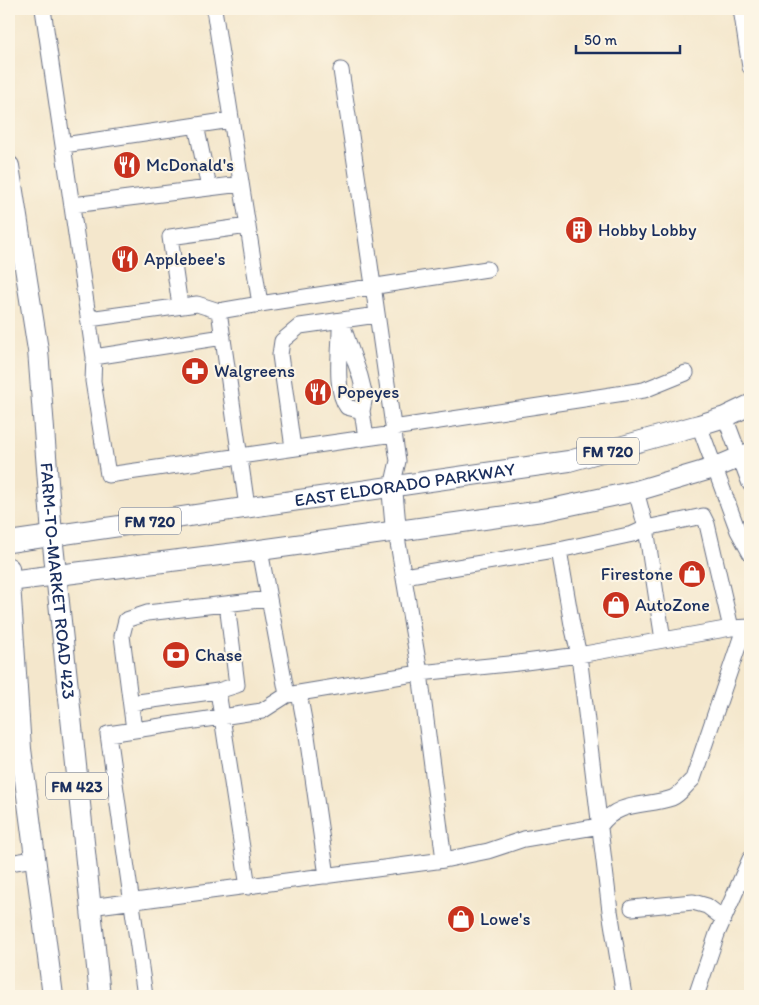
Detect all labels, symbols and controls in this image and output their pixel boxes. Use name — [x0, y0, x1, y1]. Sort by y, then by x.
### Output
scale bar — [576, 22, 680, 54]
text: 50 m — [584, 31, 617, 49]
restaurant icon: McDonald's — [112, 150, 142, 180]
place label: McDonald's — [146, 154, 234, 176]
building icon: Hobby Lobby — [564, 215, 594, 245]
place label: Hobby Lobby — [598, 219, 697, 241]
restaurant icon: Applebee's — [110, 244, 140, 274]
place label: Applebee's — [144, 248, 226, 270]
pharmacy icon: Walgreens — [180, 356, 210, 386]
place label: Walgreens — [214, 360, 295, 382]
restaurant icon: Popeyes — [303, 377, 333, 407]
place label: Popeyes — [337, 381, 399, 403]
road number: FM 720 — [577, 438, 639, 464]
street label: EAST ELDORADO PARKWAY — [293, 458, 517, 512]
street label: FARM-TO-MARKET ROAD 423 — [36, 462, 80, 700]
road number: FM 720 — [119, 508, 181, 534]
shop icon: Firestone — [677, 559, 707, 589]
place label: Firestone — [601, 563, 673, 585]
shop icon: AutoZone — [601, 590, 631, 620]
place label: AutoZone — [635, 594, 710, 616]
bank icon: Chase — [161, 640, 191, 670]
place label: Chase — [195, 644, 242, 666]
road number: FM 423 — [46, 772, 108, 799]
shop icon: Lowe's — [446, 904, 476, 934]
place label: Lowe's — [480, 908, 531, 930]

